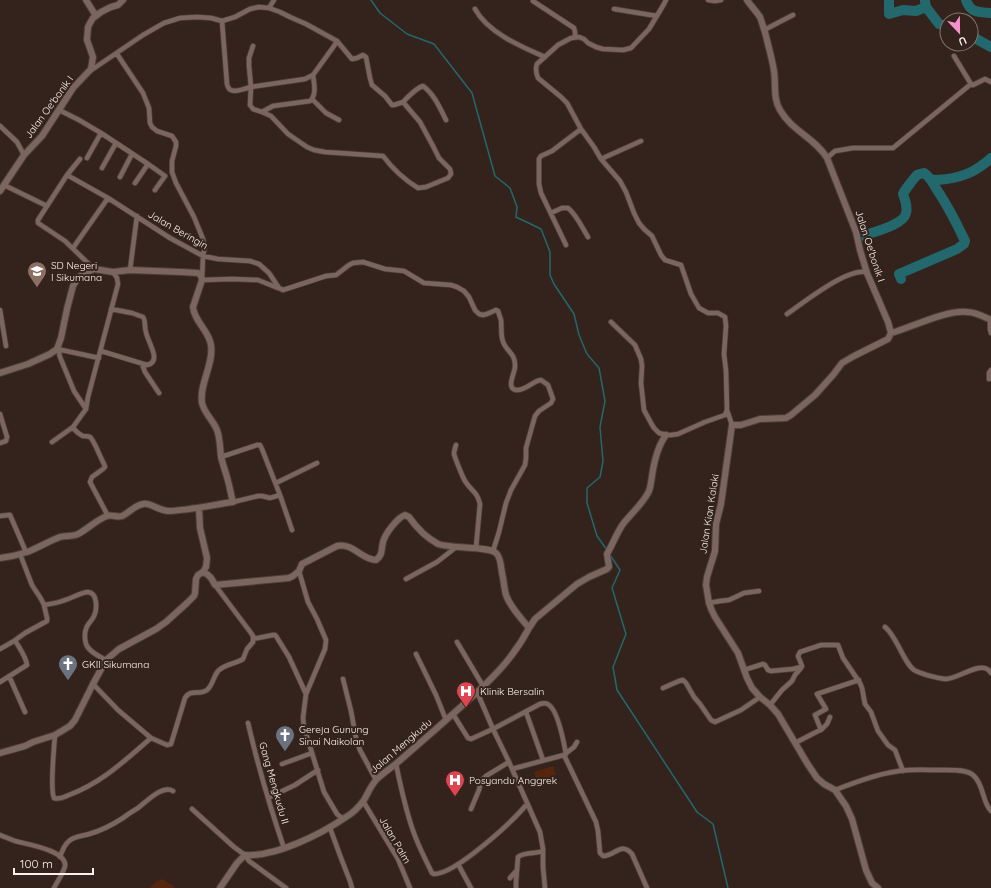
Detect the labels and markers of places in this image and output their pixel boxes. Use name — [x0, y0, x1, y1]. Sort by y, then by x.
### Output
place label: SD Negeri I Sikumana — [51, 259, 102, 284]
school or university icon: SD Negeri I Sikumana — [26, 260, 48, 288]
church icon: GKII Sikumana — [57, 653, 79, 681]
place label: GKII Sikumana — [82, 658, 149, 671]
hospital icon: Klinik Bersalin — [455, 680, 477, 708]
place label: Klinik Bersalin — [480, 685, 544, 698]
place label: Gereja Gunung Sinai Naikolan — [299, 723, 369, 748]
church icon: Gereja Gunung Sinai Naikolan — [274, 724, 296, 752]
hospital icon: Posyandu Anggrek — [444, 769, 466, 797]
place label: Posyandu Anggrek — [469, 774, 557, 787]

